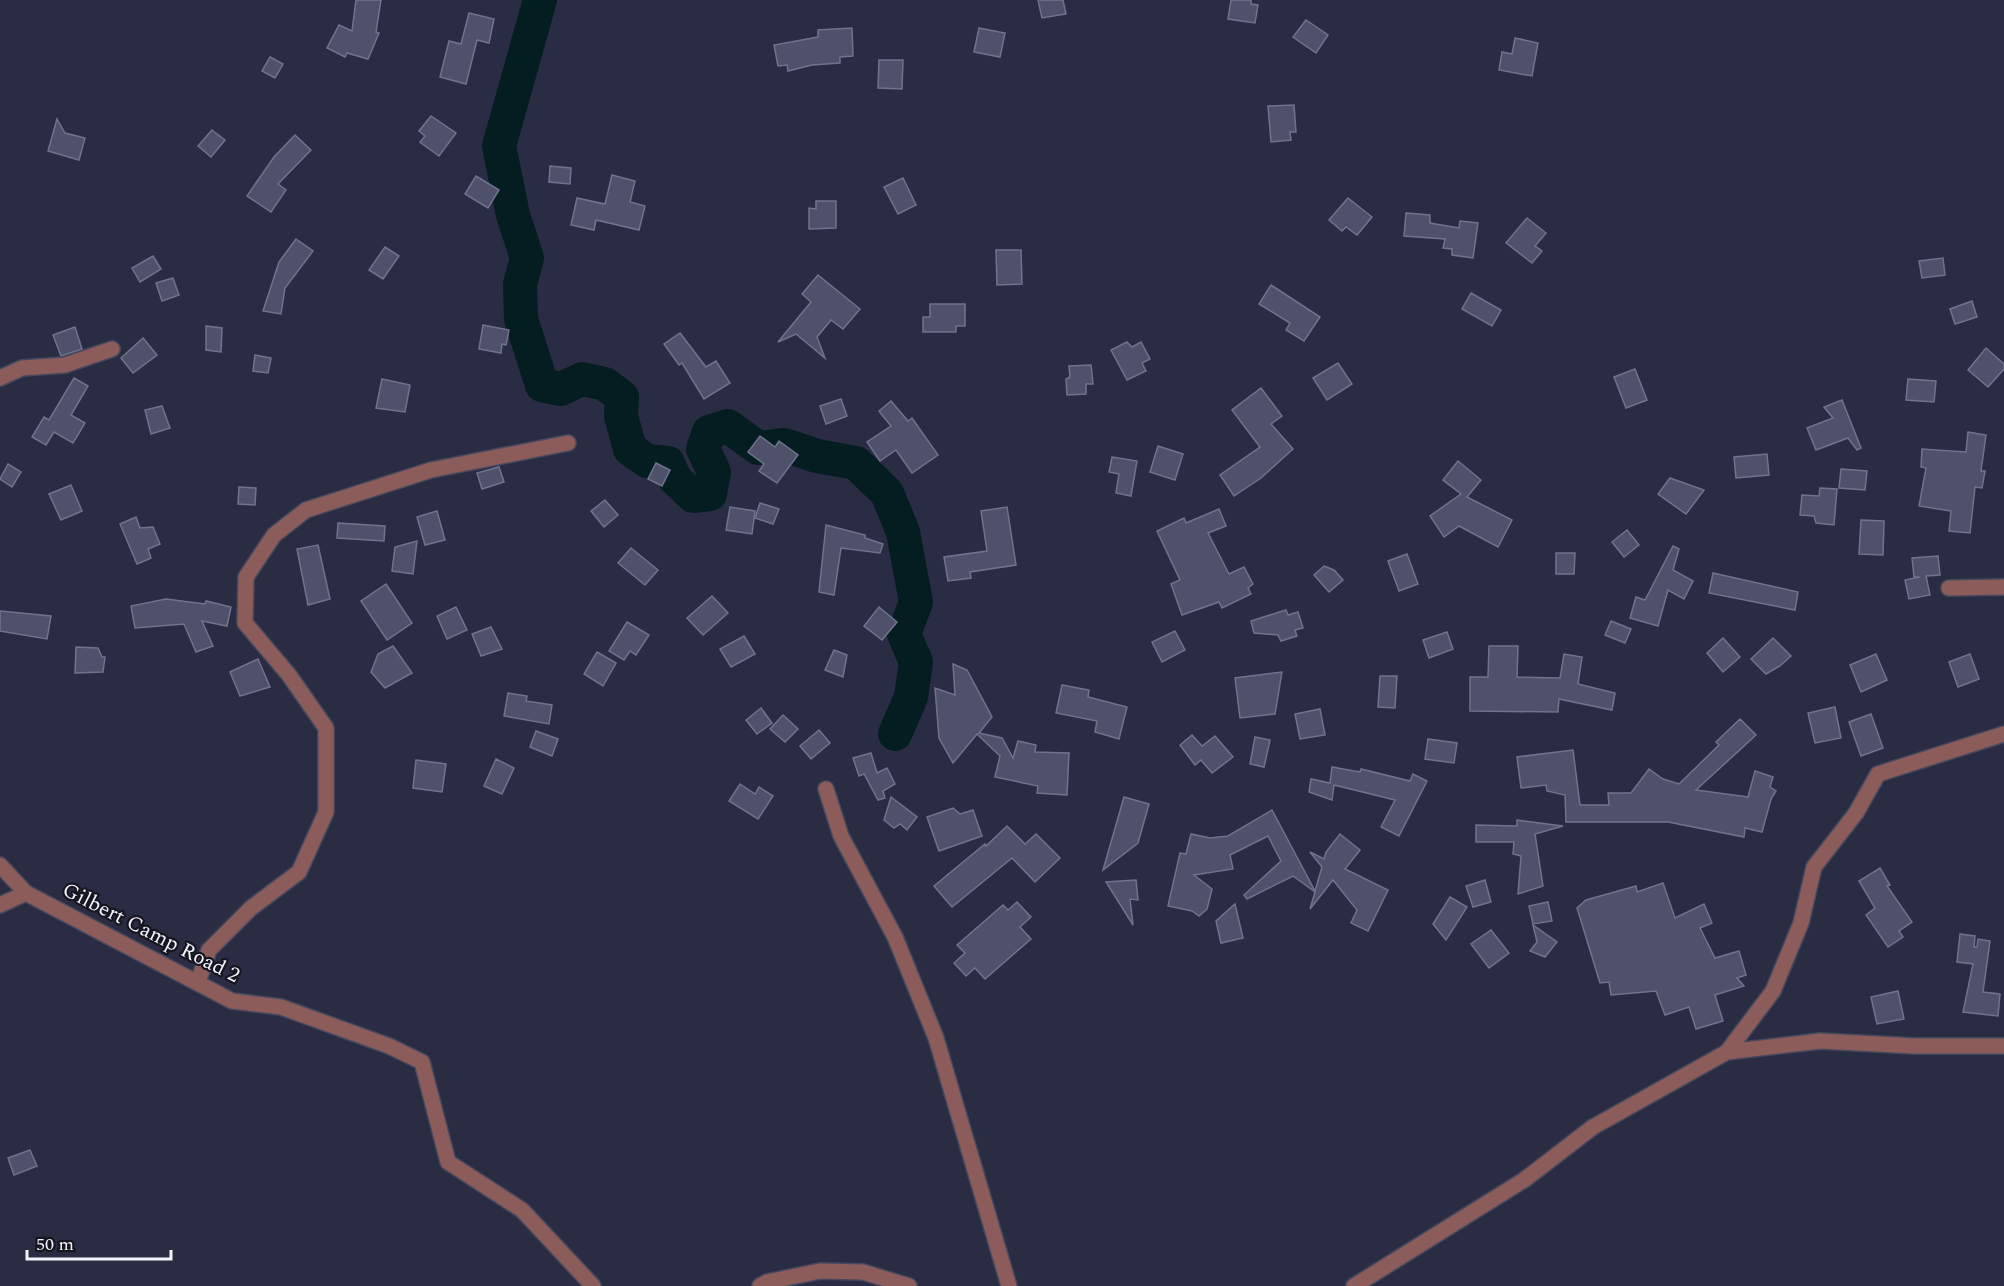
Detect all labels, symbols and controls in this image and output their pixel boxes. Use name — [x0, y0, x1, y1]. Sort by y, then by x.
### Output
street label: Gilbert Camp Road 2 — [57, 874, 245, 992]
scale bar — [27, 1223, 171, 1261]
text: 50 m — [36, 1231, 74, 1258]

